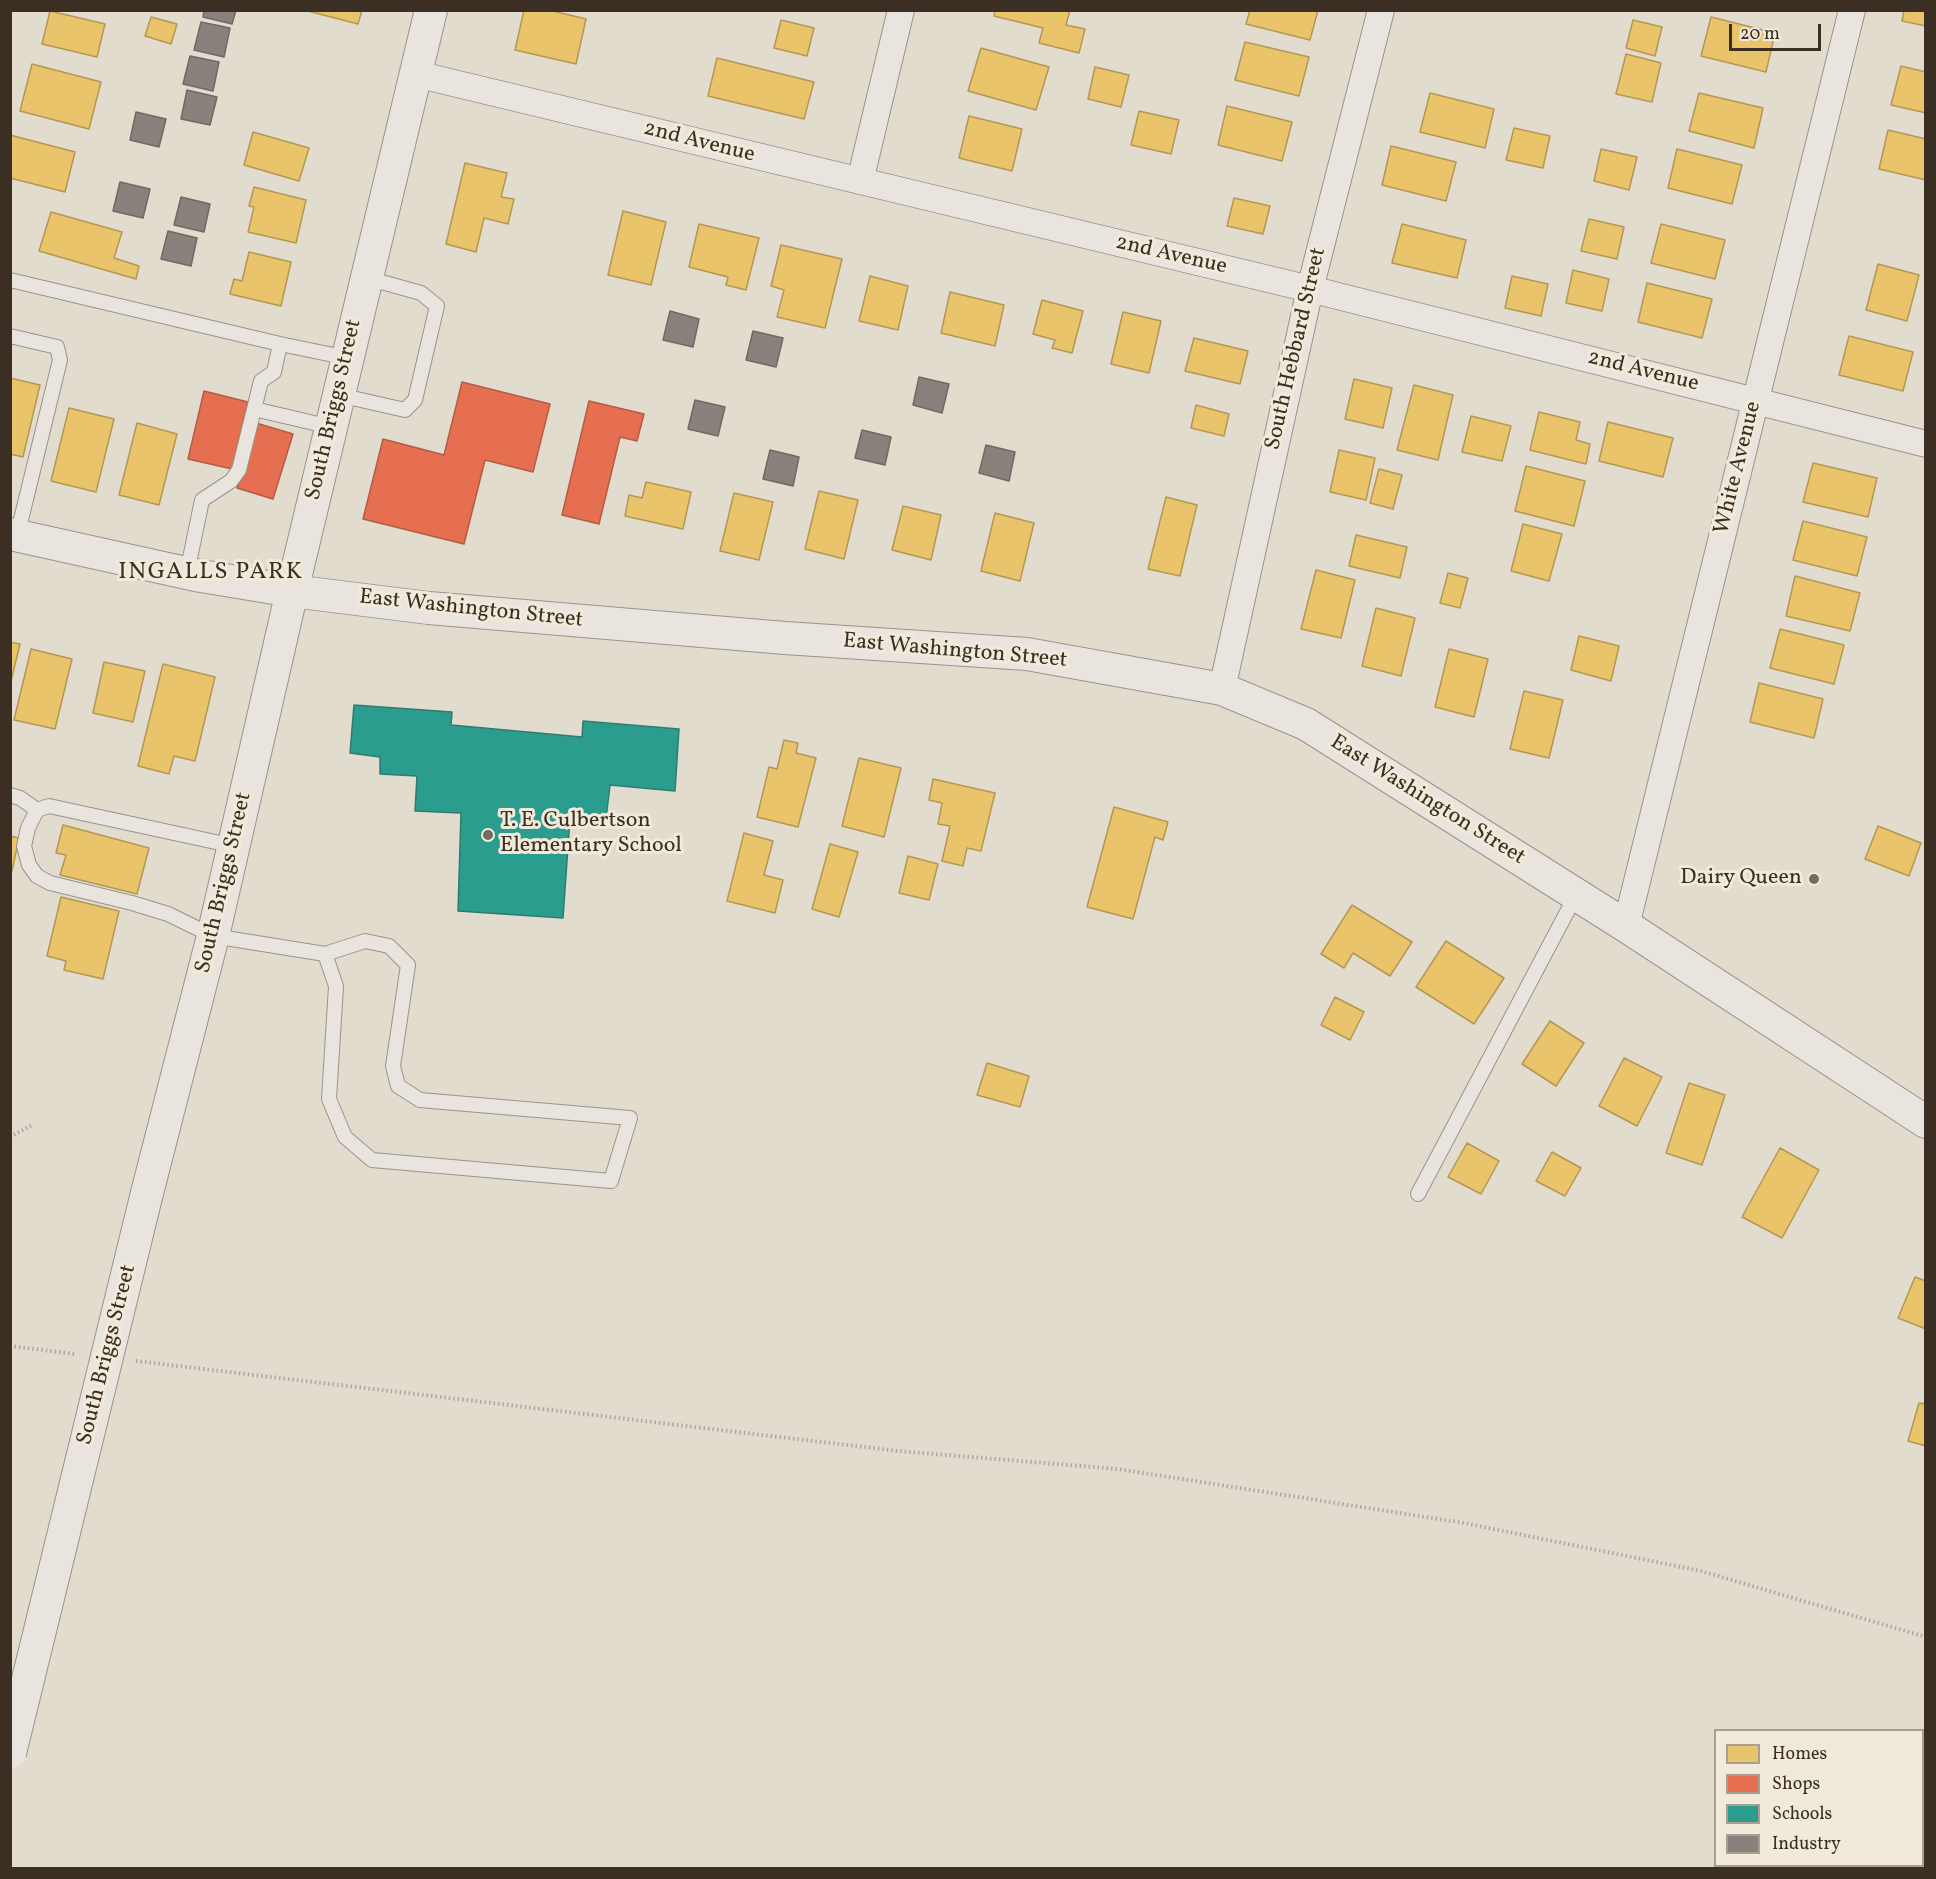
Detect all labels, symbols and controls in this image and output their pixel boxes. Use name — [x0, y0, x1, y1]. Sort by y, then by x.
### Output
scale bar — [1732, 12, 1824, 50]
text: 20 m — [1740, 22, 1780, 47]
street label: 2nd Avenue — [641, 116, 757, 170]
street label: 2nd Avenue — [1113, 230, 1229, 282]
street label: South Hebbard Street — [1261, 245, 1333, 453]
street label: South Briggs Street — [301, 317, 369, 503]
street label: 2nd Avenue — [1585, 345, 1701, 399]
street label: White Avenue — [1710, 399, 1768, 537]
district label: INGALLS PARK — [118, 560, 304, 588]
street label: East Washington Street — [358, 585, 584, 635]
street label: East Washington Street — [842, 629, 1068, 675]
street label: East Washington Street — [1325, 730, 1529, 872]
street label: South Briggs Street — [191, 790, 259, 976]
place label: T. E. Culbertson Elementary School — [500, 809, 682, 860]
marker: T. E. Culbertson Elementary School — [481, 828, 495, 842]
place label: Dairy Queen — [1680, 866, 1802, 892]
marker: Dairy Queen — [1807, 872, 1821, 886]
street label: South Briggs Street — [73, 1262, 143, 1448]
legend — [1714, 1729, 1924, 1867]
text: Homes — [1772, 1742, 1827, 1767]
text: Shops — [1772, 1772, 1820, 1797]
text: Schools — [1772, 1802, 1832, 1827]
text: Industry — [1772, 1832, 1841, 1857]

